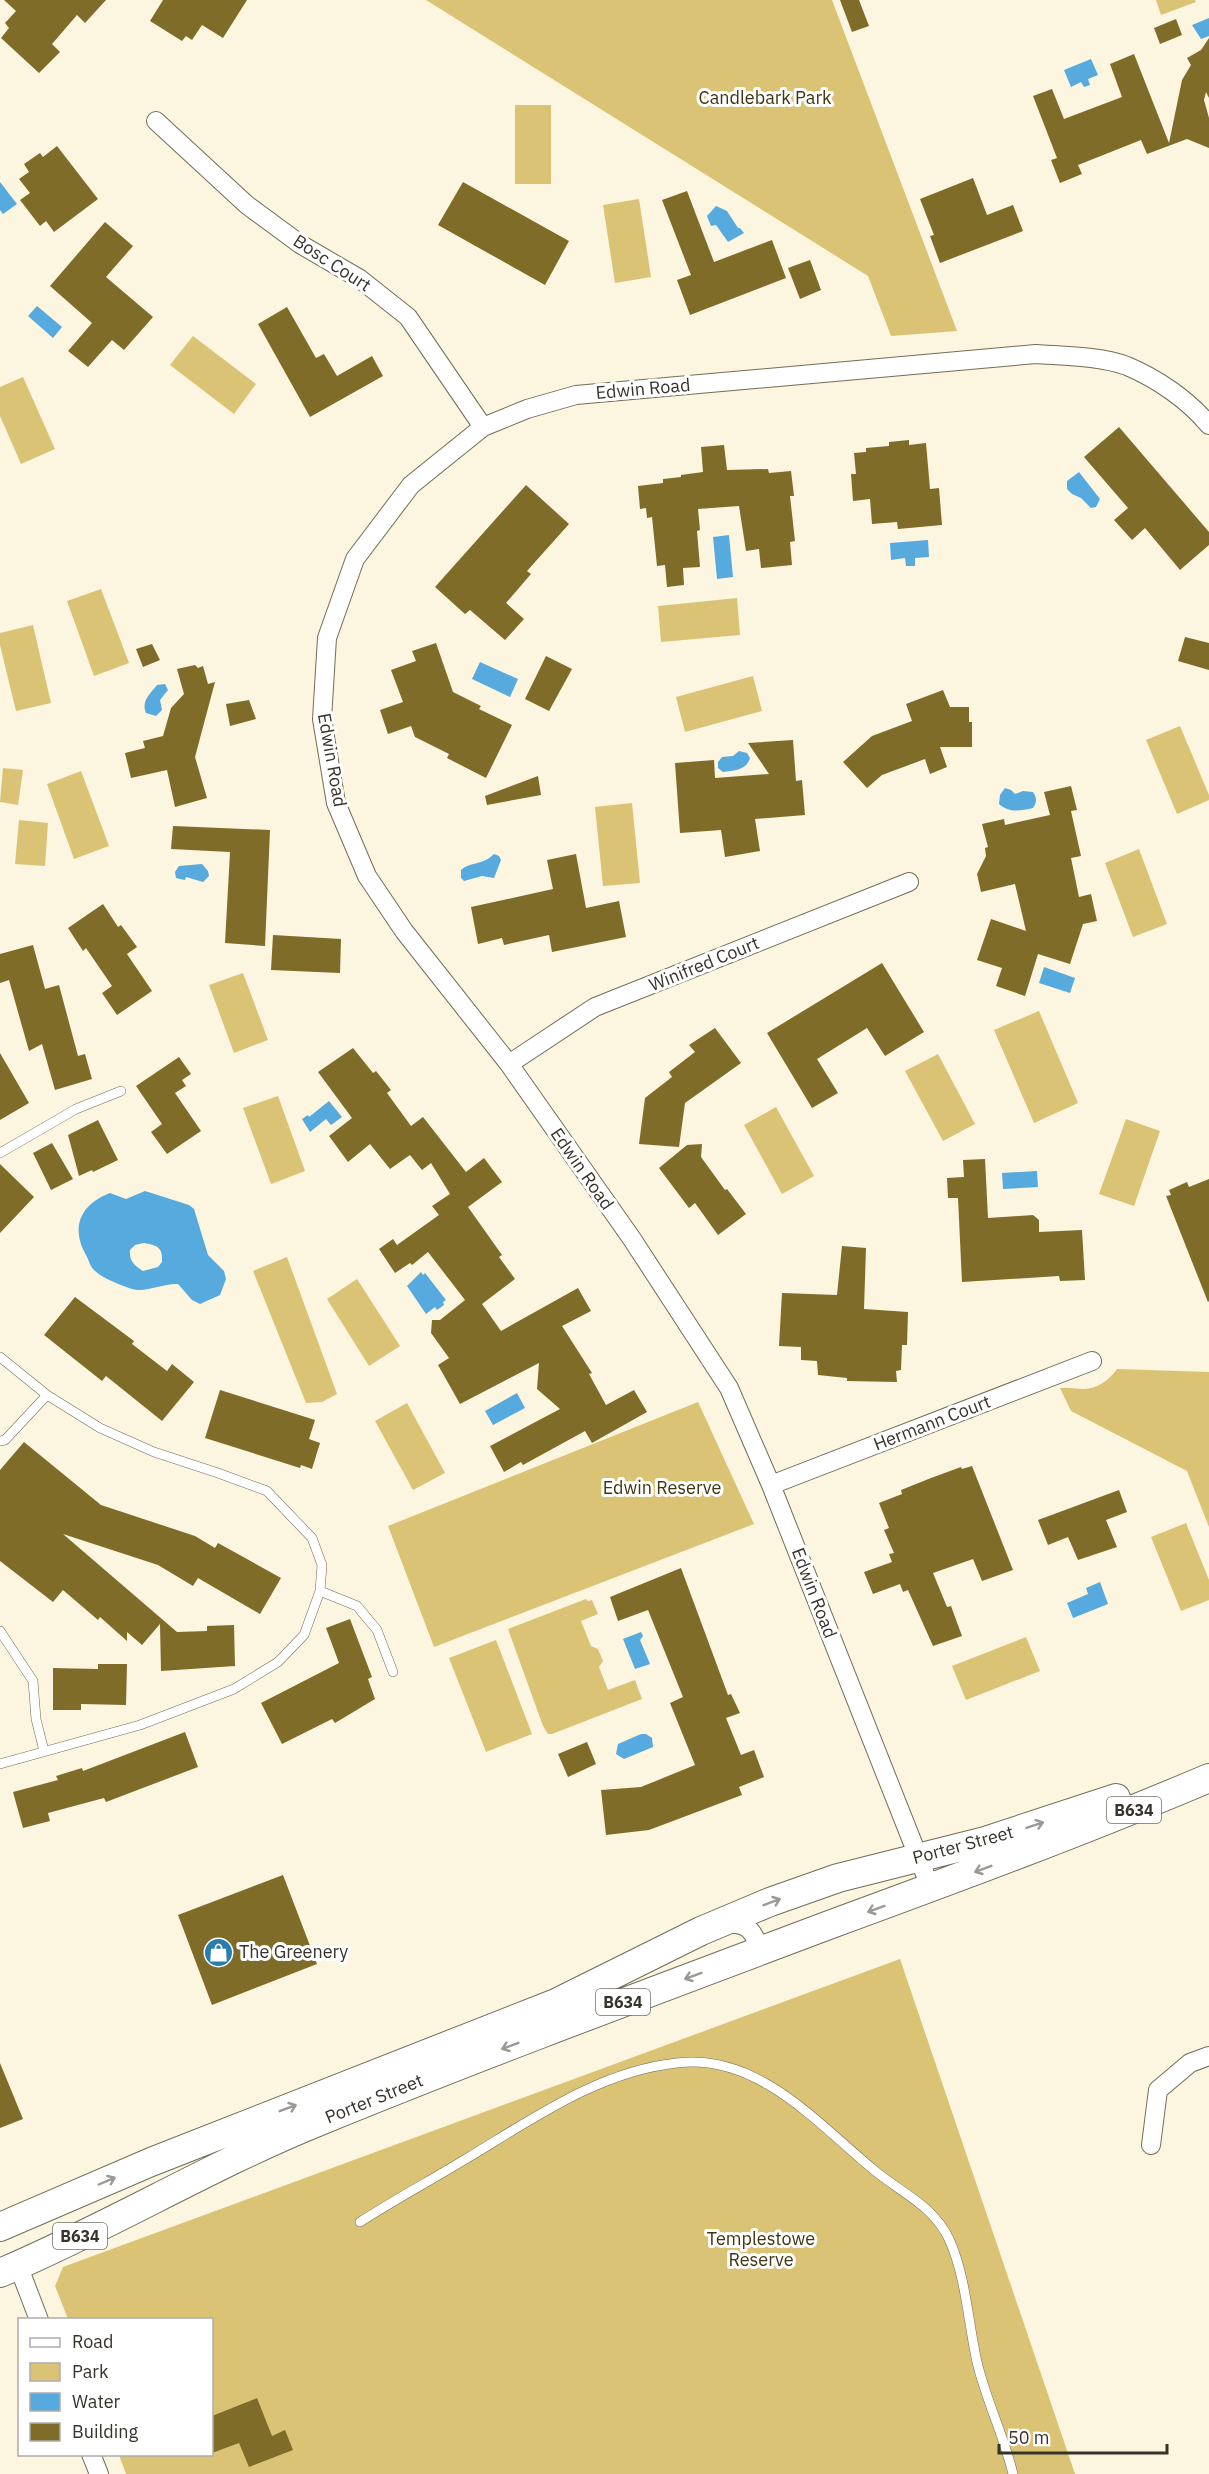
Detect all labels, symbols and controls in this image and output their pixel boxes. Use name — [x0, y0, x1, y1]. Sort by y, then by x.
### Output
park label: Candlebark Park — [698, 86, 832, 109]
street label: Bosc Court — [289, 229, 376, 296]
street label: Edwin Road — [595, 373, 691, 404]
street label: Edwin Road — [313, 711, 352, 809]
street label: Winifred Court — [645, 931, 762, 996]
street label: Edwin Road — [546, 1123, 619, 1214]
street label: Hermann Court — [870, 1390, 994, 1455]
park label: Edwin Reserve — [603, 1476, 721, 1499]
street label: Edwin Road — [787, 1544, 842, 1641]
road number: B634 — [1107, 1797, 1161, 1823]
one-way arrow — [1025, 1819, 1044, 1830]
street label: Porter Street — [910, 1820, 1016, 1869]
one-way arrow — [975, 1864, 993, 1875]
one-way arrow — [762, 1895, 781, 1906]
one-way arrow — [867, 1904, 885, 1915]
shop icon: The Greenery — [202, 1936, 234, 1968]
place label: The Greenery — [239, 1940, 348, 1963]
one-way arrow — [684, 1971, 702, 1982]
road number: B634 — [596, 1989, 650, 2015]
one-way arrow — [502, 2041, 520, 2052]
street label: Porter Street — [321, 2068, 426, 2129]
one-way arrow — [278, 2102, 297, 2113]
one-way arrow — [98, 2174, 116, 2186]
road number: B634 — [53, 2223, 107, 2249]
park label: Templestowe Reserve — [707, 2227, 815, 2271]
legend — [18, 2318, 213, 2456]
text: Road — [72, 2330, 113, 2353]
text: Park — [72, 2360, 109, 2383]
text: Water — [72, 2390, 121, 2413]
scale bar — [999, 2417, 1167, 2455]
text: Building — [72, 2420, 139, 2443]
text: 50 m — [1008, 2426, 1050, 2449]

